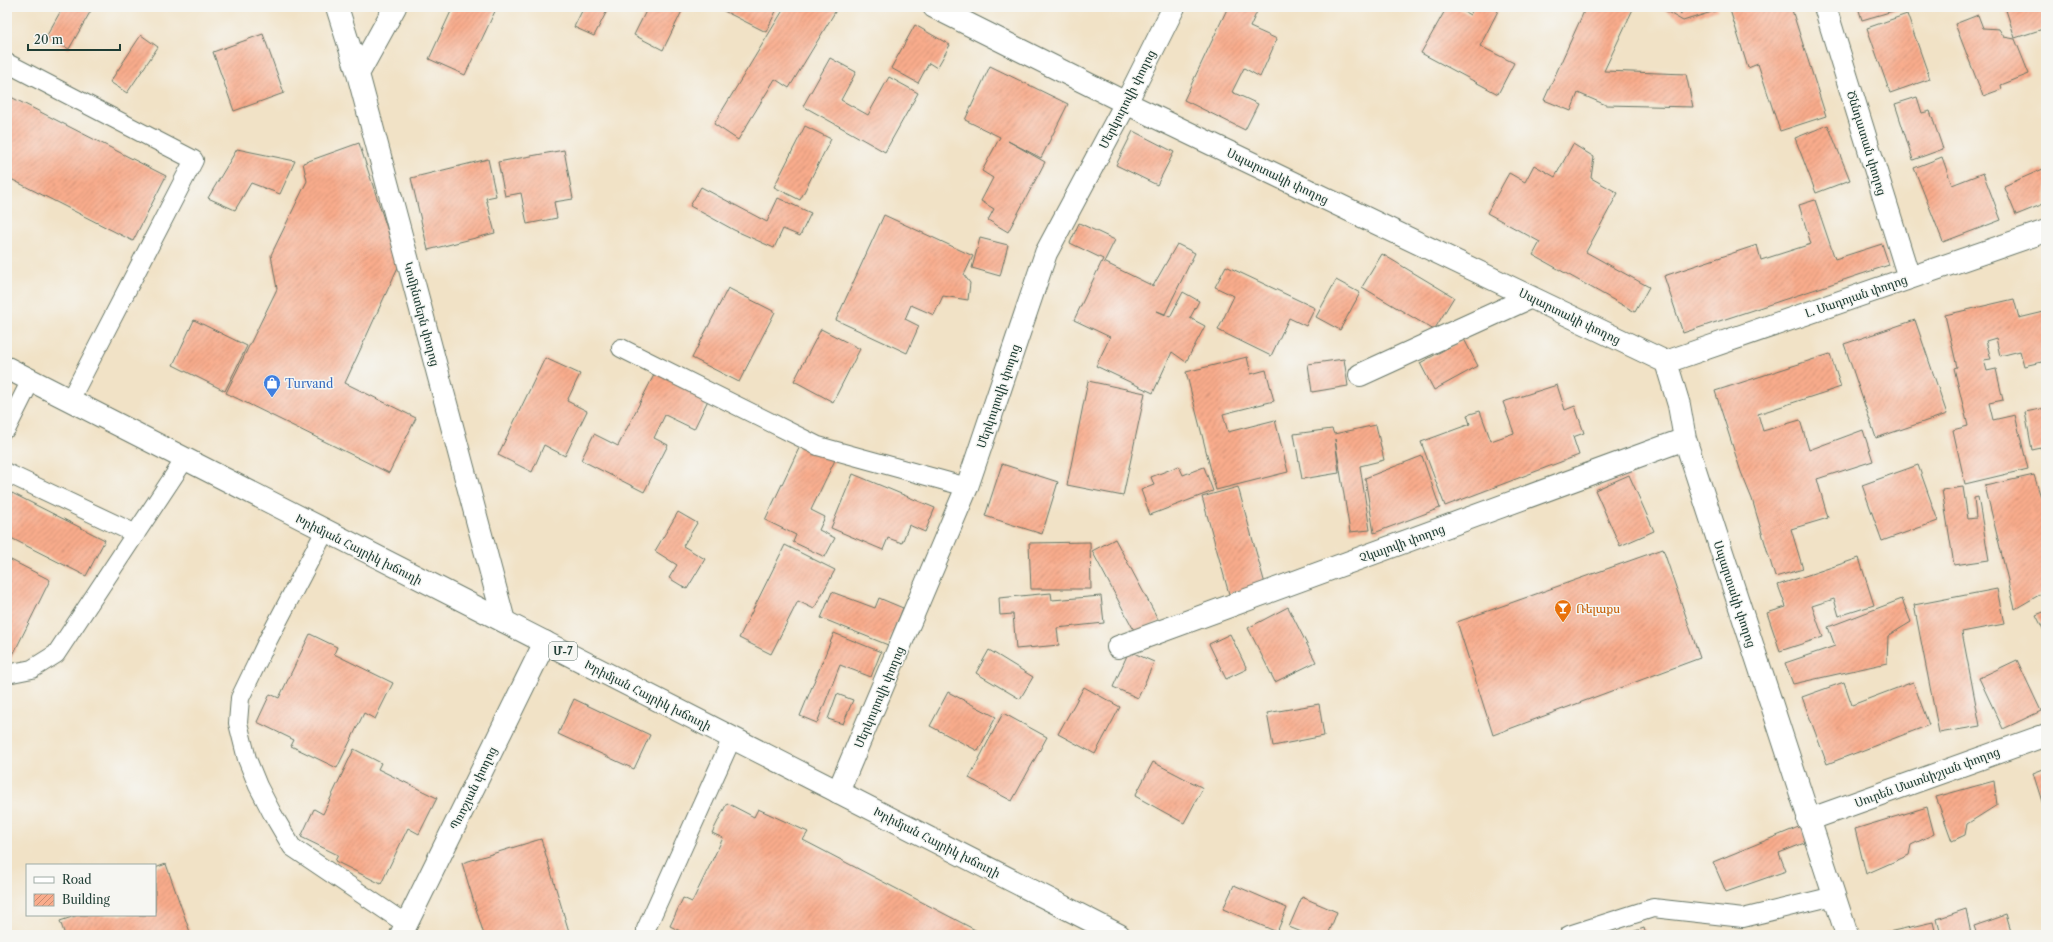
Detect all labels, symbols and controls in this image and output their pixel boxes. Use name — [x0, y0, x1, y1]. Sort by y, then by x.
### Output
scale bar — [28, 26, 120, 52]
text: 20 m — [34, 32, 63, 47]
street label: Մերկուրովի փողոց — [1096, 47, 1158, 151]
street label: Ծննդատան փողոց — [1844, 89, 1890, 197]
street label: Սպարտակի փողոց — [1225, 145, 1331, 207]
street label: Կոմինտերն փողոց — [401, 260, 443, 368]
street label: Լ. Մադոյան փողոց — [1803, 271, 1909, 321]
street label: Սպարտակի փողոց — [1517, 285, 1623, 347]
street label: Մերկուրովի փողոց — [973, 342, 1023, 450]
shop icon: Turvand — [262, 373, 282, 398]
place label: Turvand — [285, 376, 334, 391]
street label: Խրիմյան Հայրիկ խճուղի — [293, 510, 425, 588]
street label: Չկալովի փողոց — [1357, 521, 1447, 565]
street label: Սպարտակի փողոց — [1711, 539, 1759, 649]
bar icon: Ռելաքս — [1553, 598, 1573, 623]
place label: Ռելաքս — [1576, 601, 1620, 616]
road number: Մ-7 — [549, 642, 577, 660]
street label: Մերկուրովի փողոց — [851, 644, 907, 750]
street label: Խրիմյան Հայրիկ խճուղի — [582, 656, 714, 734]
street label: Պռոշյան փողոց — [446, 744, 500, 832]
street label: Սուրեն Մատնիշյան փողոց — [1852, 744, 2002, 810]
street label: Խրիմյան Հայրիկ խճուղի — [871, 803, 1003, 881]
legend — [26, 864, 156, 916]
text: Road — [62, 872, 92, 887]
text: Building — [62, 892, 110, 907]

